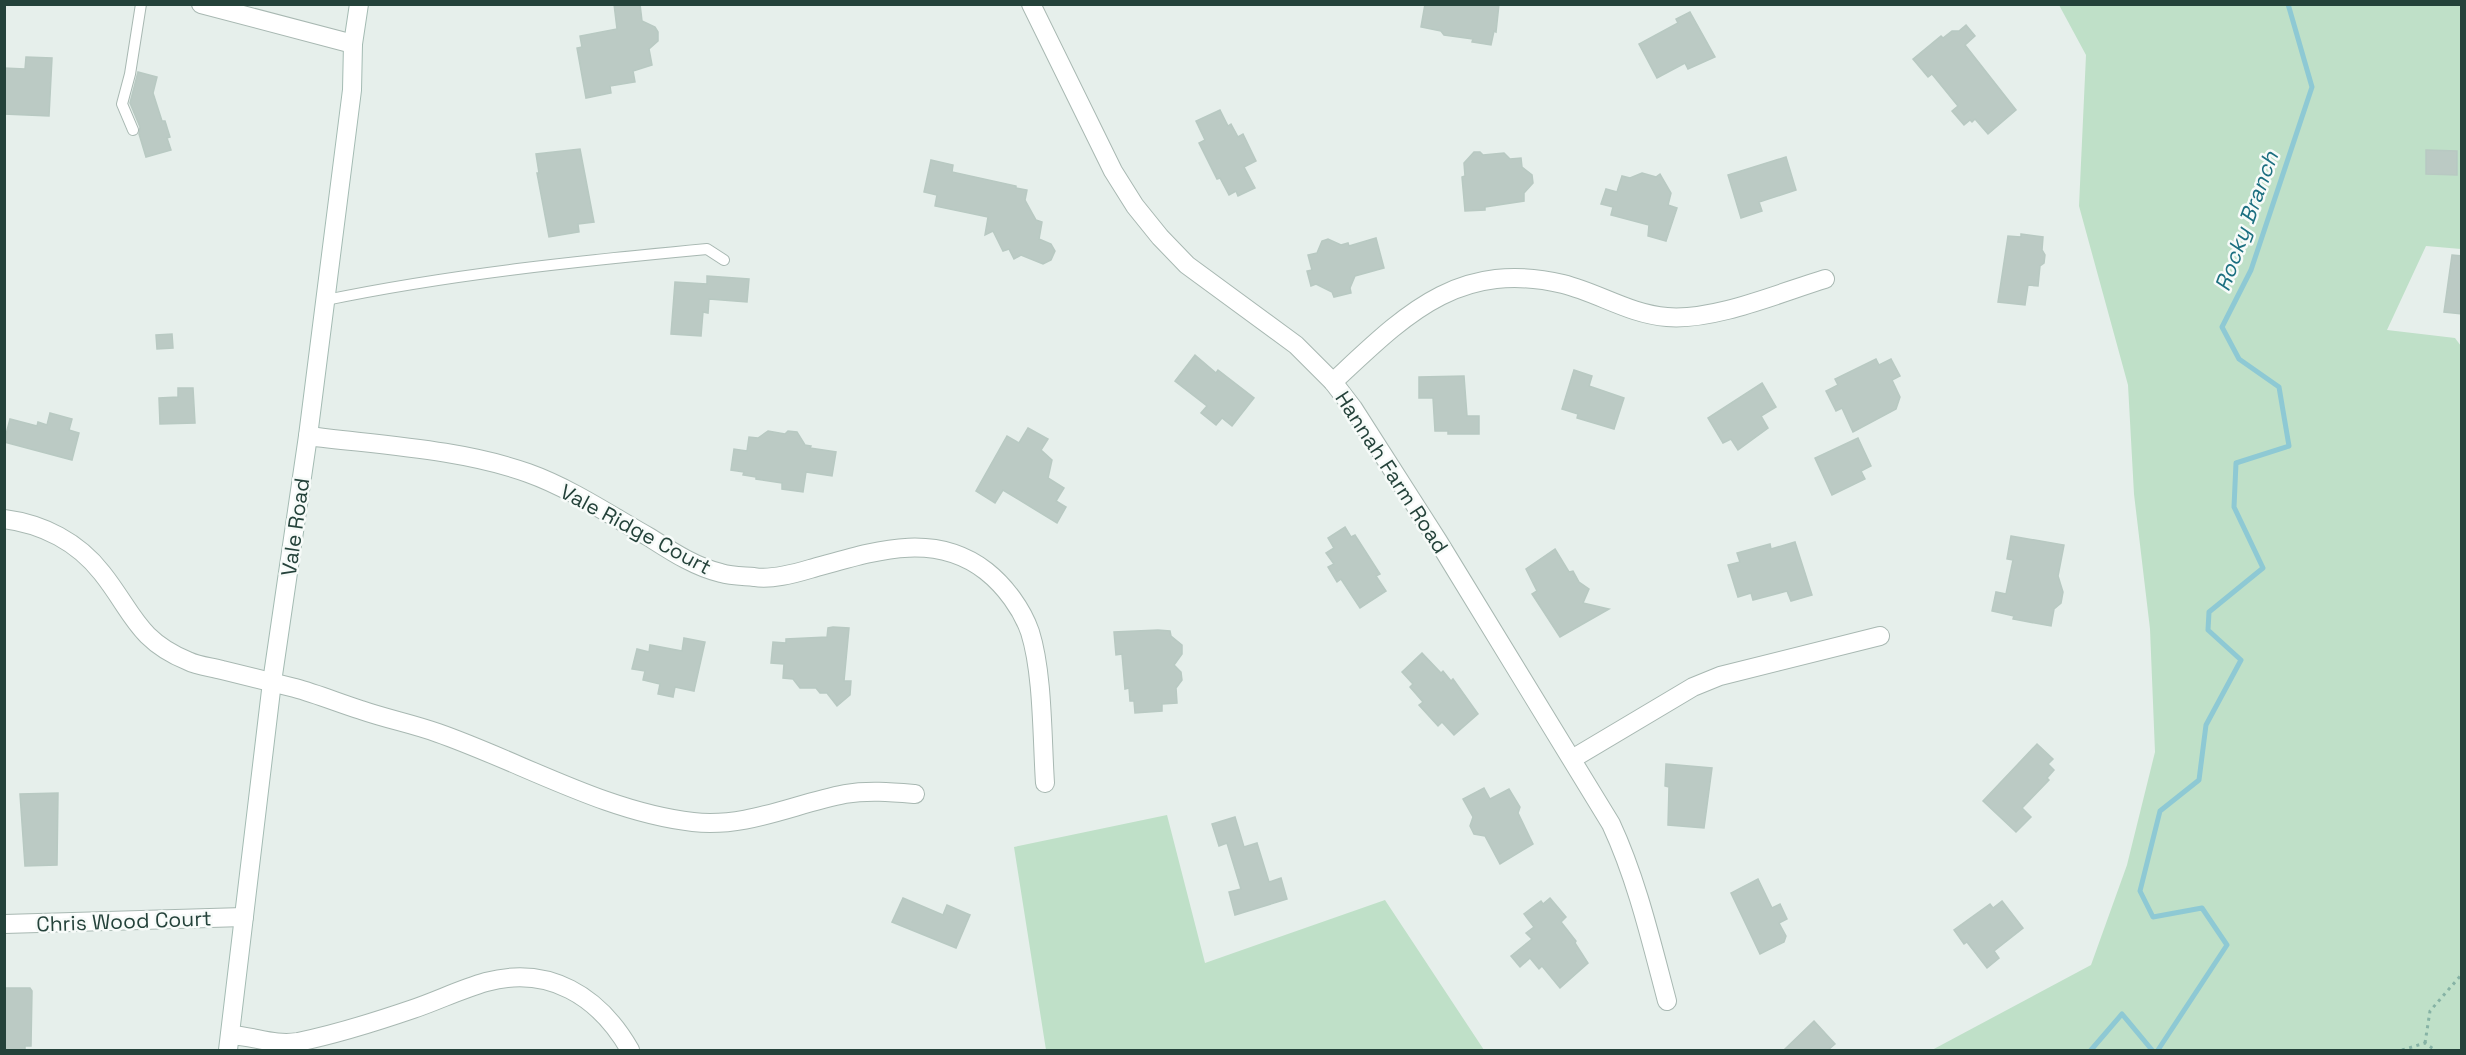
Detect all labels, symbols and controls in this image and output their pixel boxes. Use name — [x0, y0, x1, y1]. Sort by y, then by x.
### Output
water label: Rocky Branch — [2208, 147, 2284, 295]
street label: Hannah Farm Road — [1329, 386, 1455, 558]
street label: Vale Road — [275, 476, 315, 578]
street label: Vale Ridge Court — [556, 478, 716, 580]
street label: Chris Wood Court — [36, 904, 212, 938]

